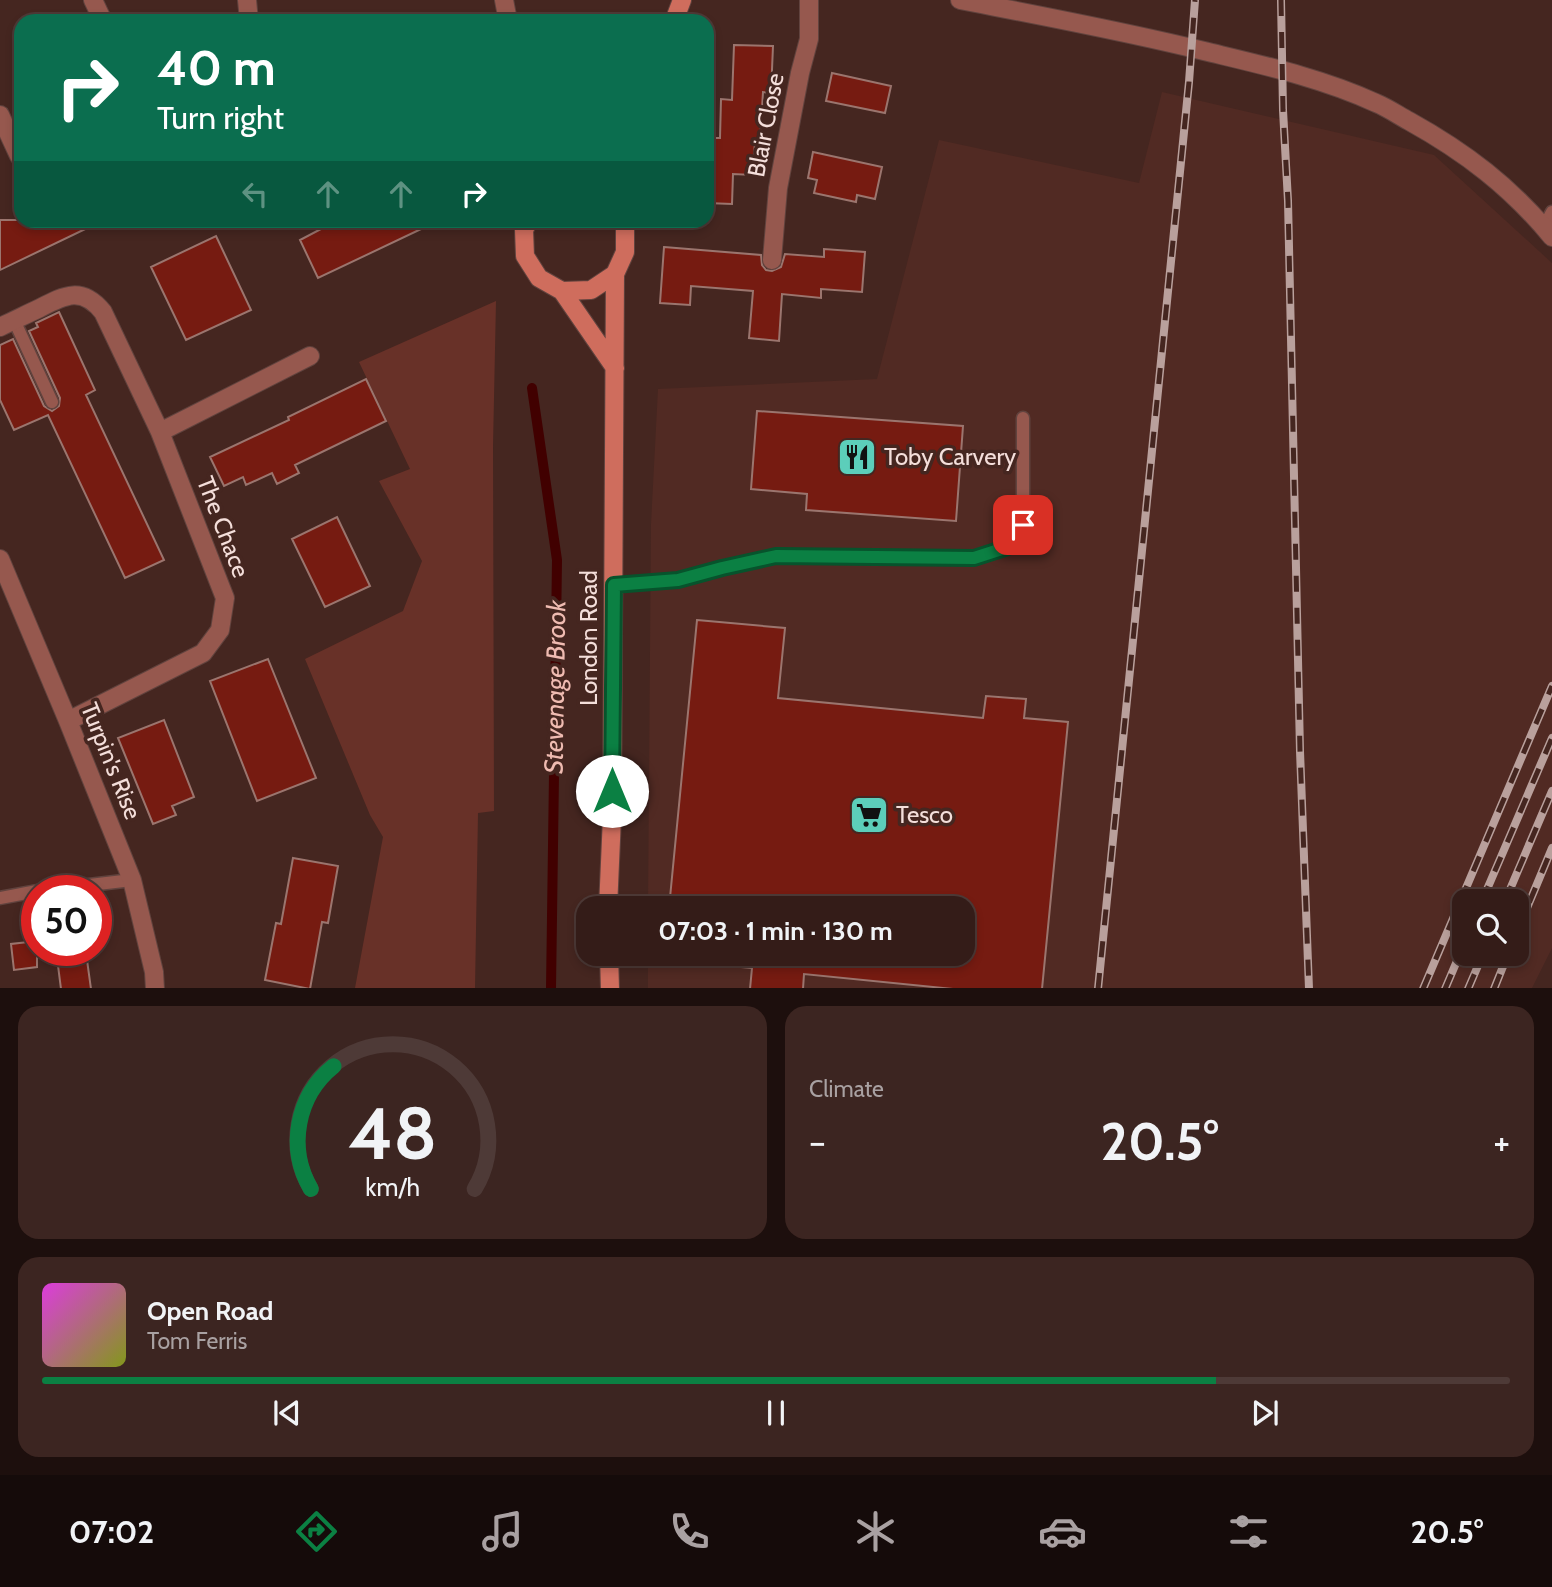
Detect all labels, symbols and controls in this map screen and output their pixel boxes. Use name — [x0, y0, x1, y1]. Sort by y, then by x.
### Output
text: 40 m — [157, 38, 276, 97]
icon: right — [42, 42, 133, 133]
street label: Blair Close — [741, 71, 790, 179]
text: Turn right — [157, 98, 284, 137]
icon: left — [236, 175, 274, 213]
icon: ahead — [309, 175, 347, 213]
icon: ahead — [382, 175, 420, 213]
icon: right — [455, 175, 493, 213]
restaurant icon: Toby Carvery — [836, 436, 878, 478]
place label: Toby Carvery — [884, 442, 1016, 471]
street label: The Chace — [191, 472, 256, 581]
pin — [993, 495, 1053, 555]
icon: arrive — [1004, 506, 1042, 544]
street label: London Road — [574, 570, 603, 706]
water label: Stevenage Brook — [537, 599, 573, 774]
street label: Turpin's Rise — [75, 698, 148, 823]
position arrow — [575, 754, 649, 828]
supermarket icon: Tesco — [848, 794, 890, 836]
place label: Tesco — [896, 800, 953, 829]
speed limit sign: 50 — [21, 875, 112, 966]
map controls — [1452, 889, 1529, 966]
button: search — [1452, 889, 1529, 966]
text: 07:03 · 1 min · 130 m — [658, 915, 893, 947]
text: Climate — [809, 1075, 884, 1103]
text: 48 — [348, 1089, 437, 1177]
text: 20.5° — [1100, 1110, 1219, 1173]
text: − — [809, 1118, 826, 1165]
text: + — [1493, 1118, 1510, 1165]
text: km/h — [365, 1171, 420, 1201]
text: Open Road — [147, 1295, 273, 1327]
text: Tom Ferris — [147, 1327, 247, 1355]
icon: previous — [268, 1394, 306, 1432]
icon: pause — [757, 1394, 795, 1432]
icon: next — [1246, 1394, 1284, 1432]
icon: directions — [292, 1507, 341, 1556]
icon: music — [478, 1507, 527, 1556]
icon: phone — [665, 1507, 714, 1556]
icon: climate — [851, 1507, 900, 1556]
icon: car — [1038, 1507, 1087, 1556]
icon: filters — [1224, 1507, 1273, 1556]
text: 07:02 — [69, 1512, 154, 1551]
text: 20.5° — [1410, 1512, 1483, 1551]

